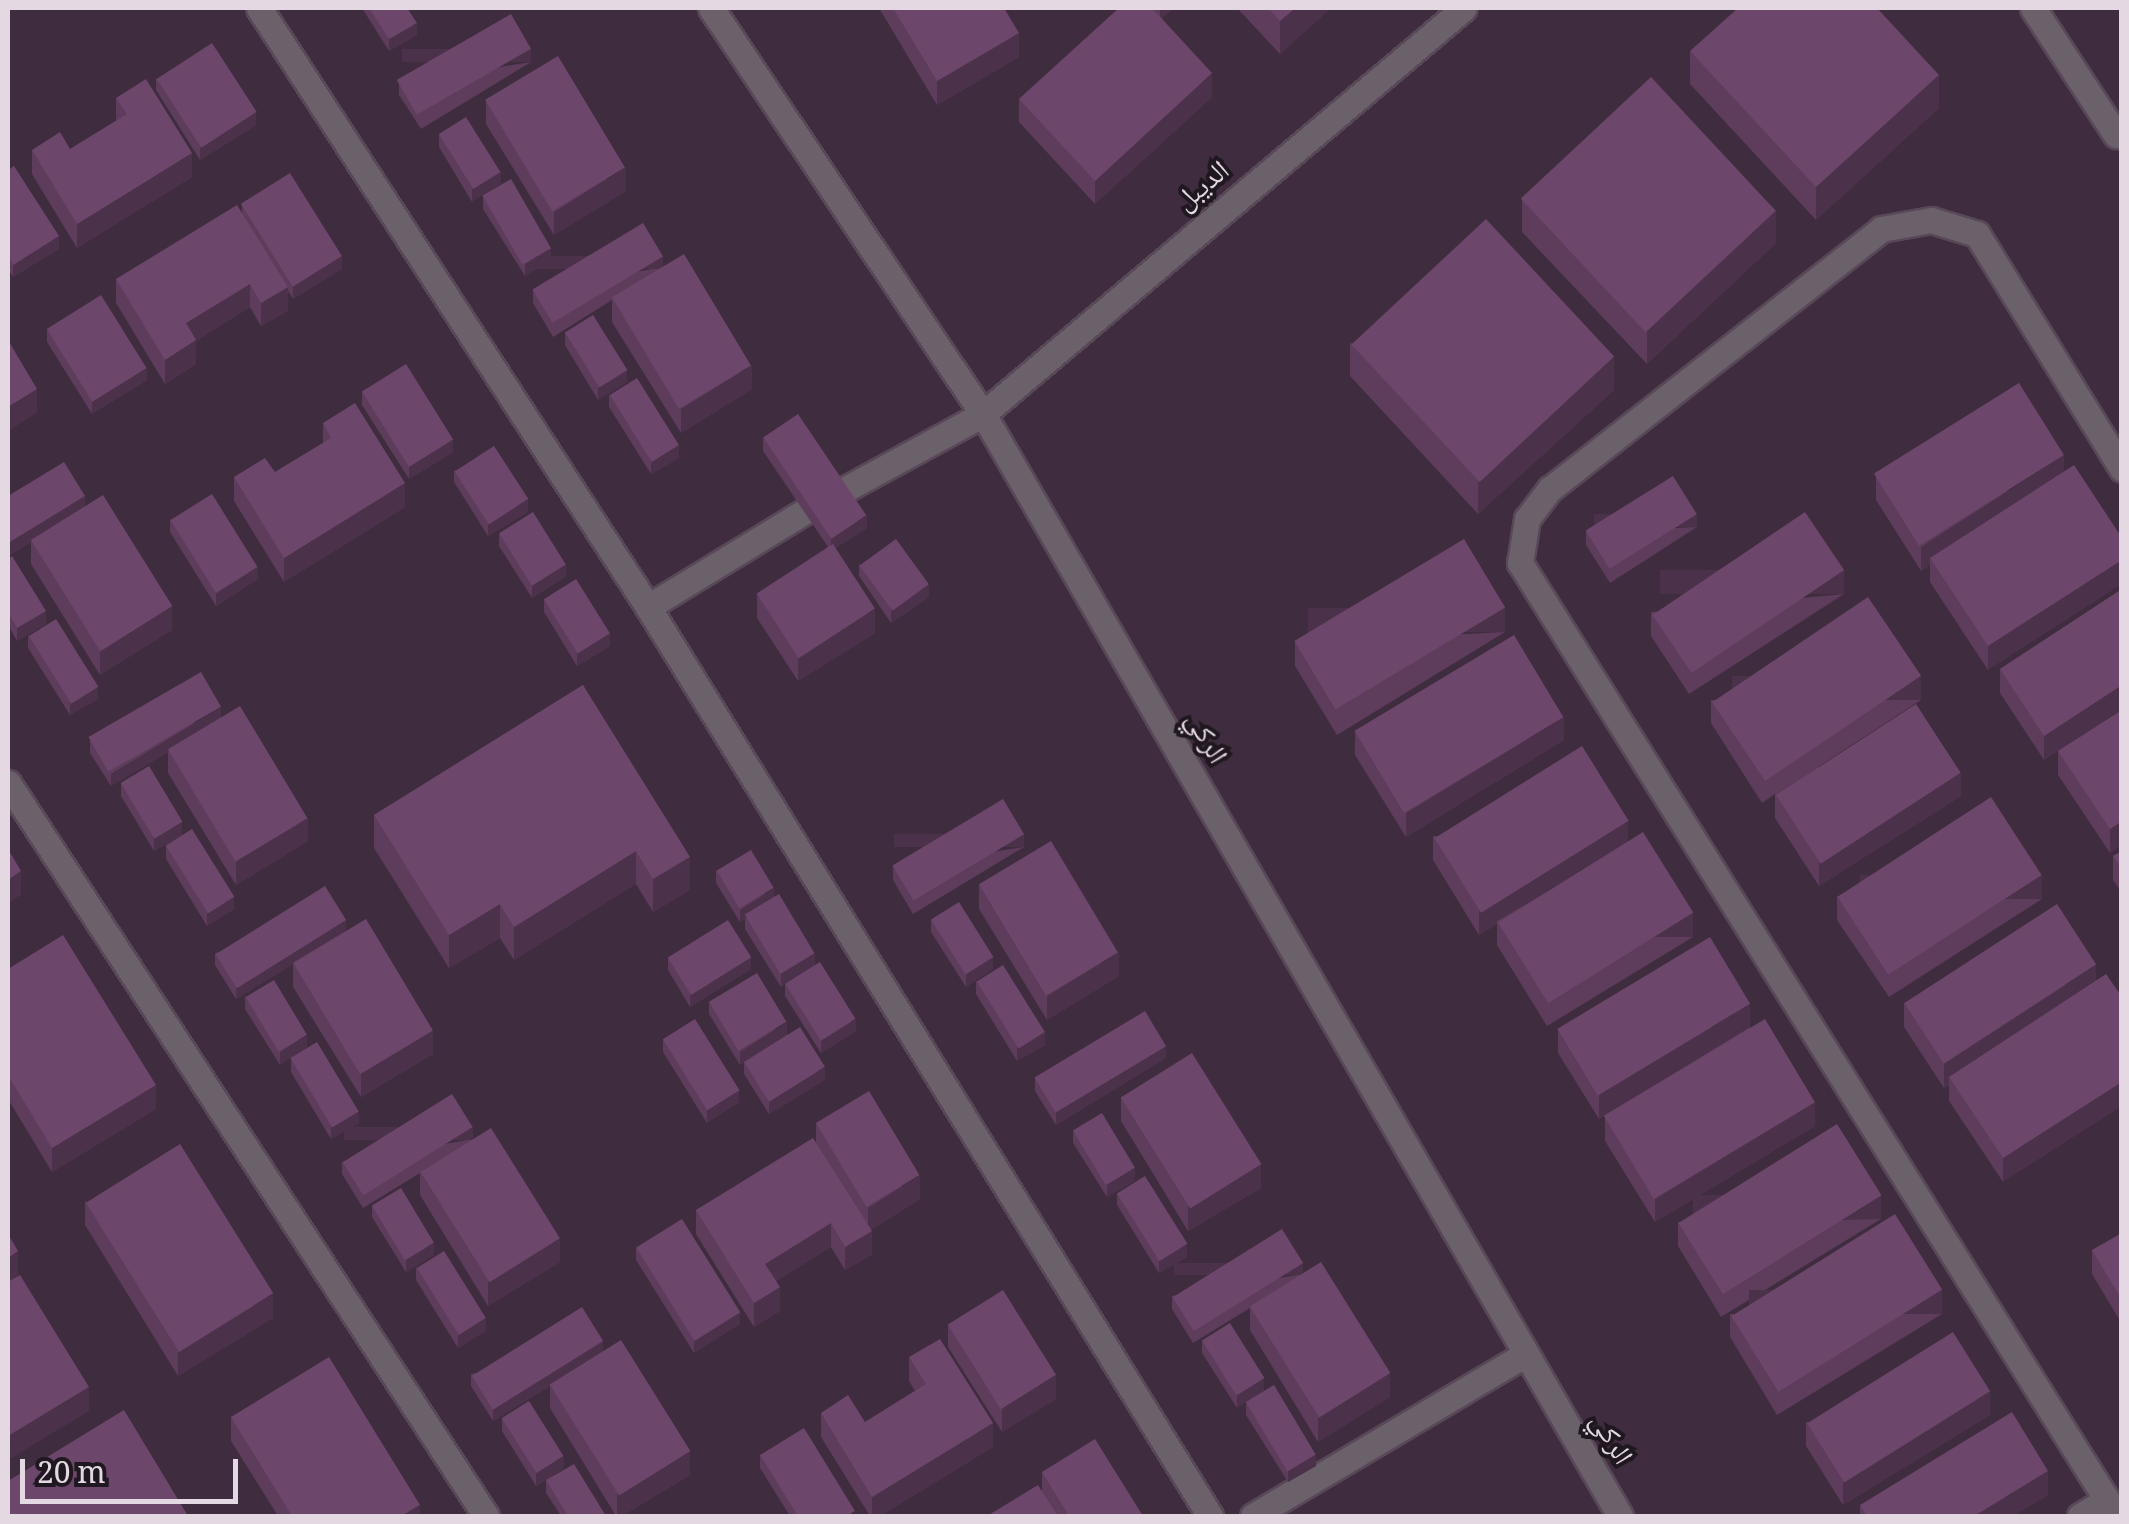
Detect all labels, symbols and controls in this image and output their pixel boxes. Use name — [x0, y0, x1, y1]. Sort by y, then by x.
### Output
street label: الديبل — [1170, 156, 1238, 220]
street label: الركي — [1176, 707, 1232, 771]
street label: الركي — [1580, 1408, 1638, 1472]
scale bar — [25, 1439, 242, 1501]
text: 20 m — [37, 1451, 106, 1502]

